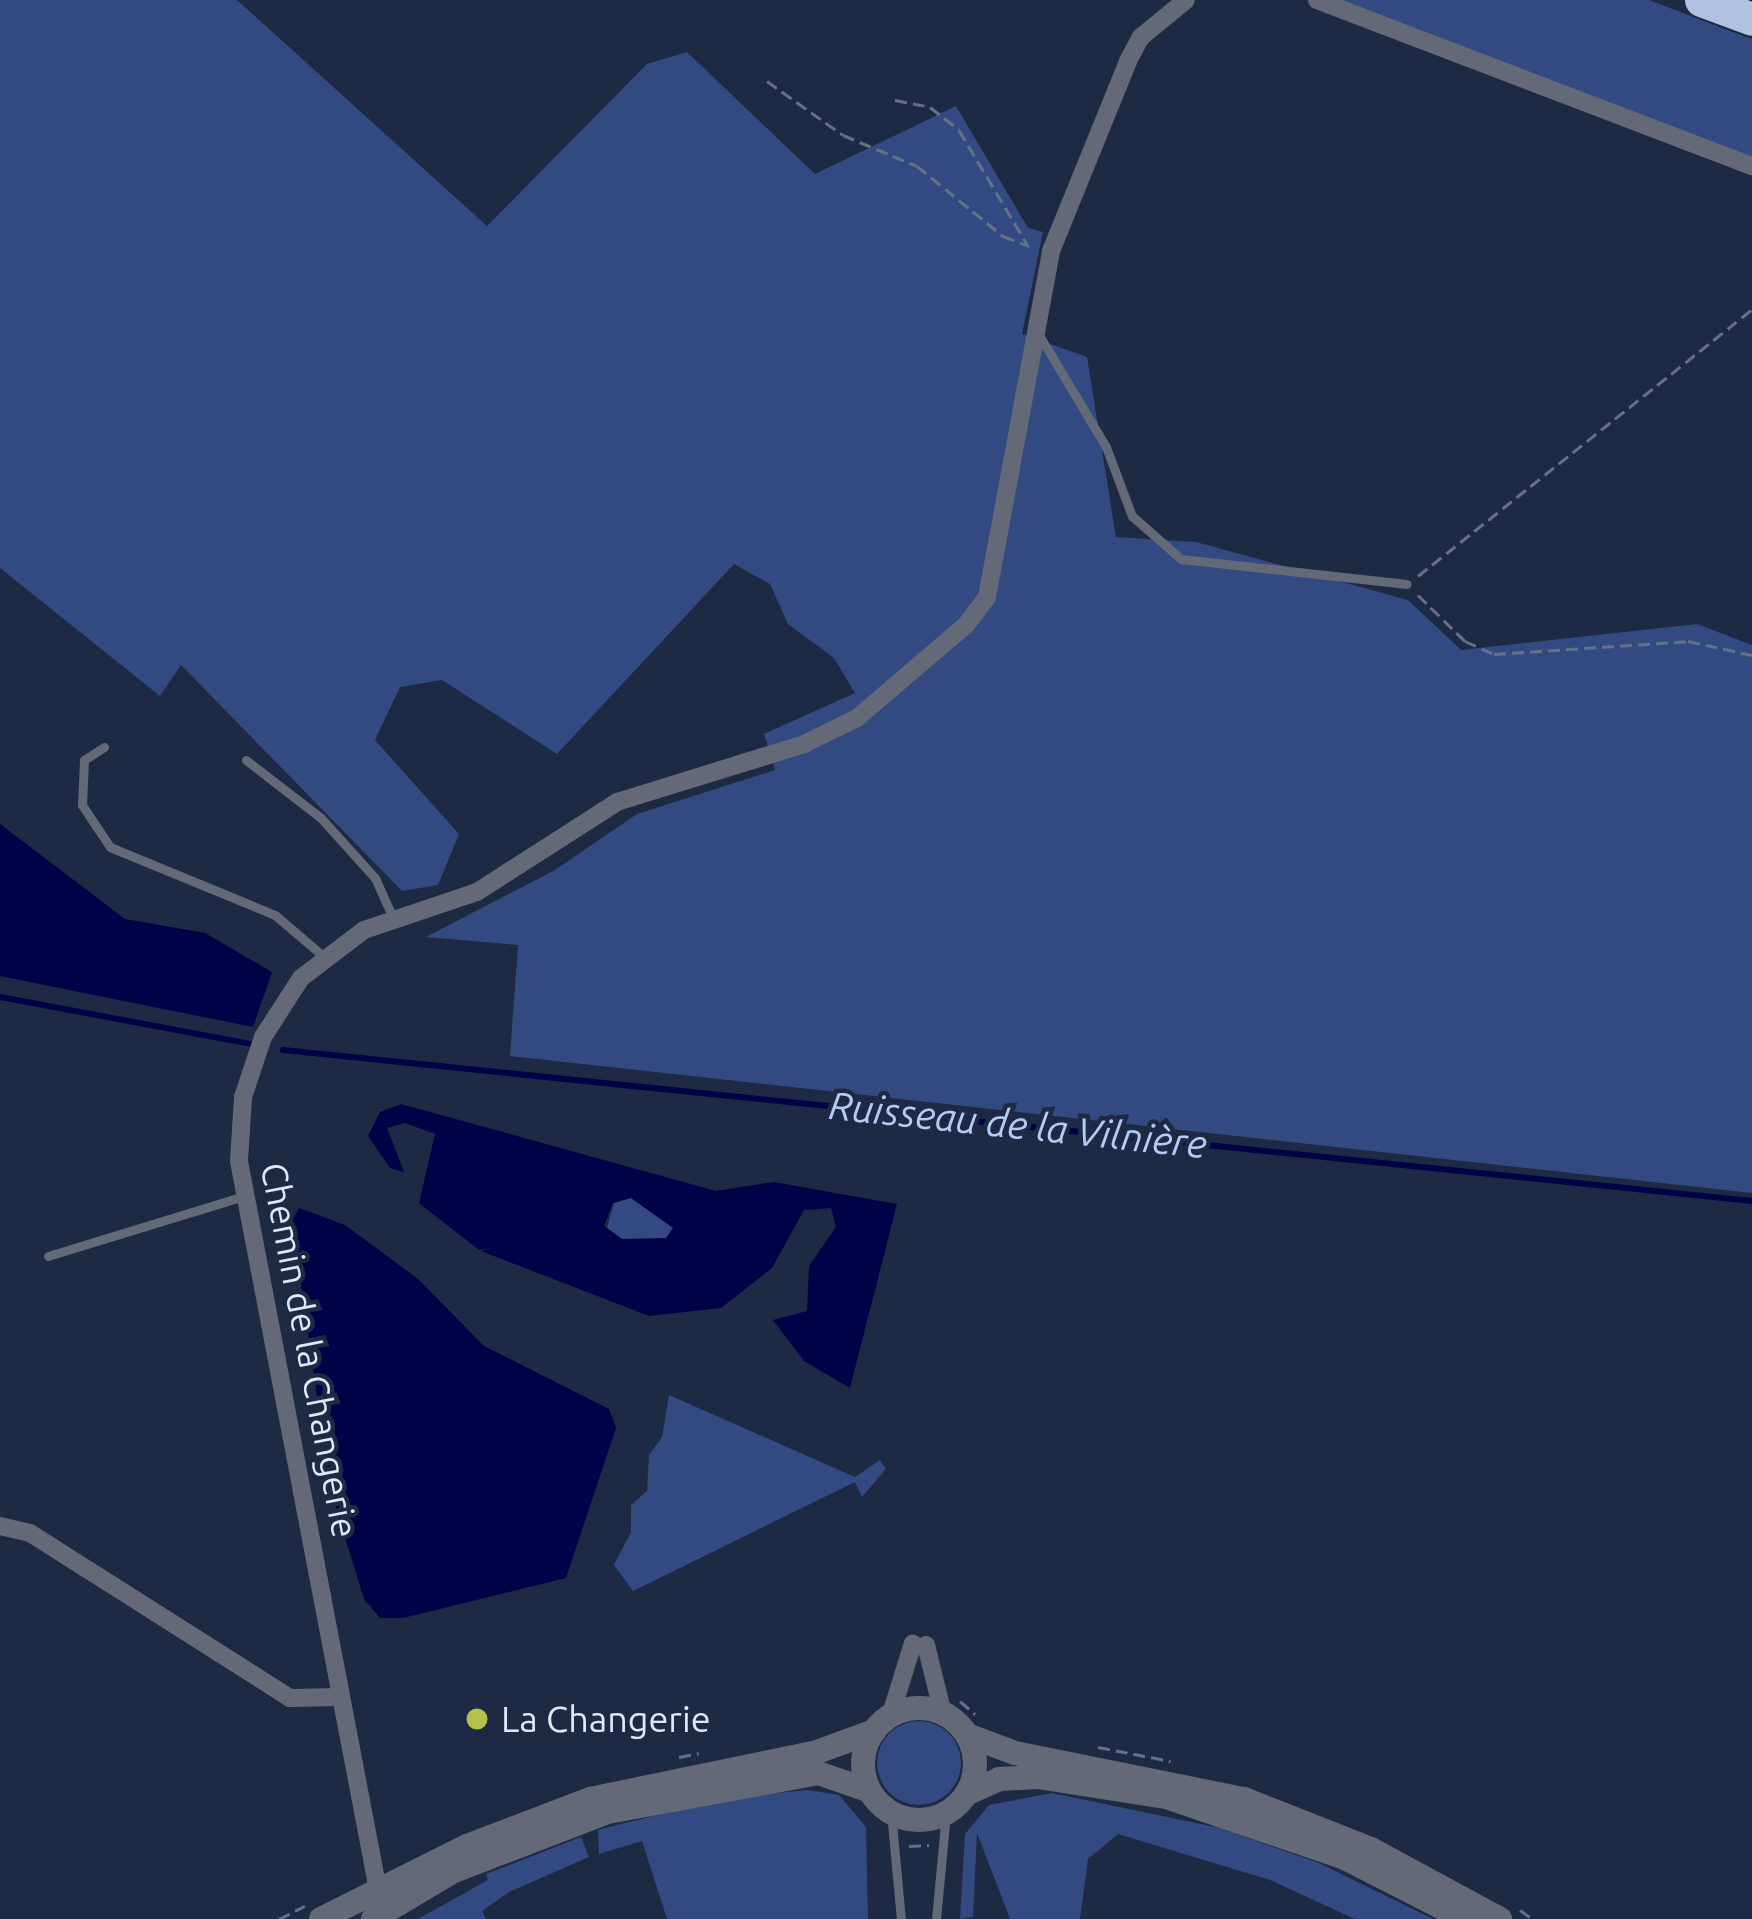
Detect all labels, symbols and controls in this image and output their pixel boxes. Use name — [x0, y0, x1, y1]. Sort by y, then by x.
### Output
water label: Ruisseau de la Vilnière — [827, 1082, 1209, 1168]
street label: Chemin de la Changerie — [252, 1159, 368, 1541]
place label: La Changerie — [501, 1697, 711, 1741]
marker: La Changerie — [464, 1706, 490, 1732]

